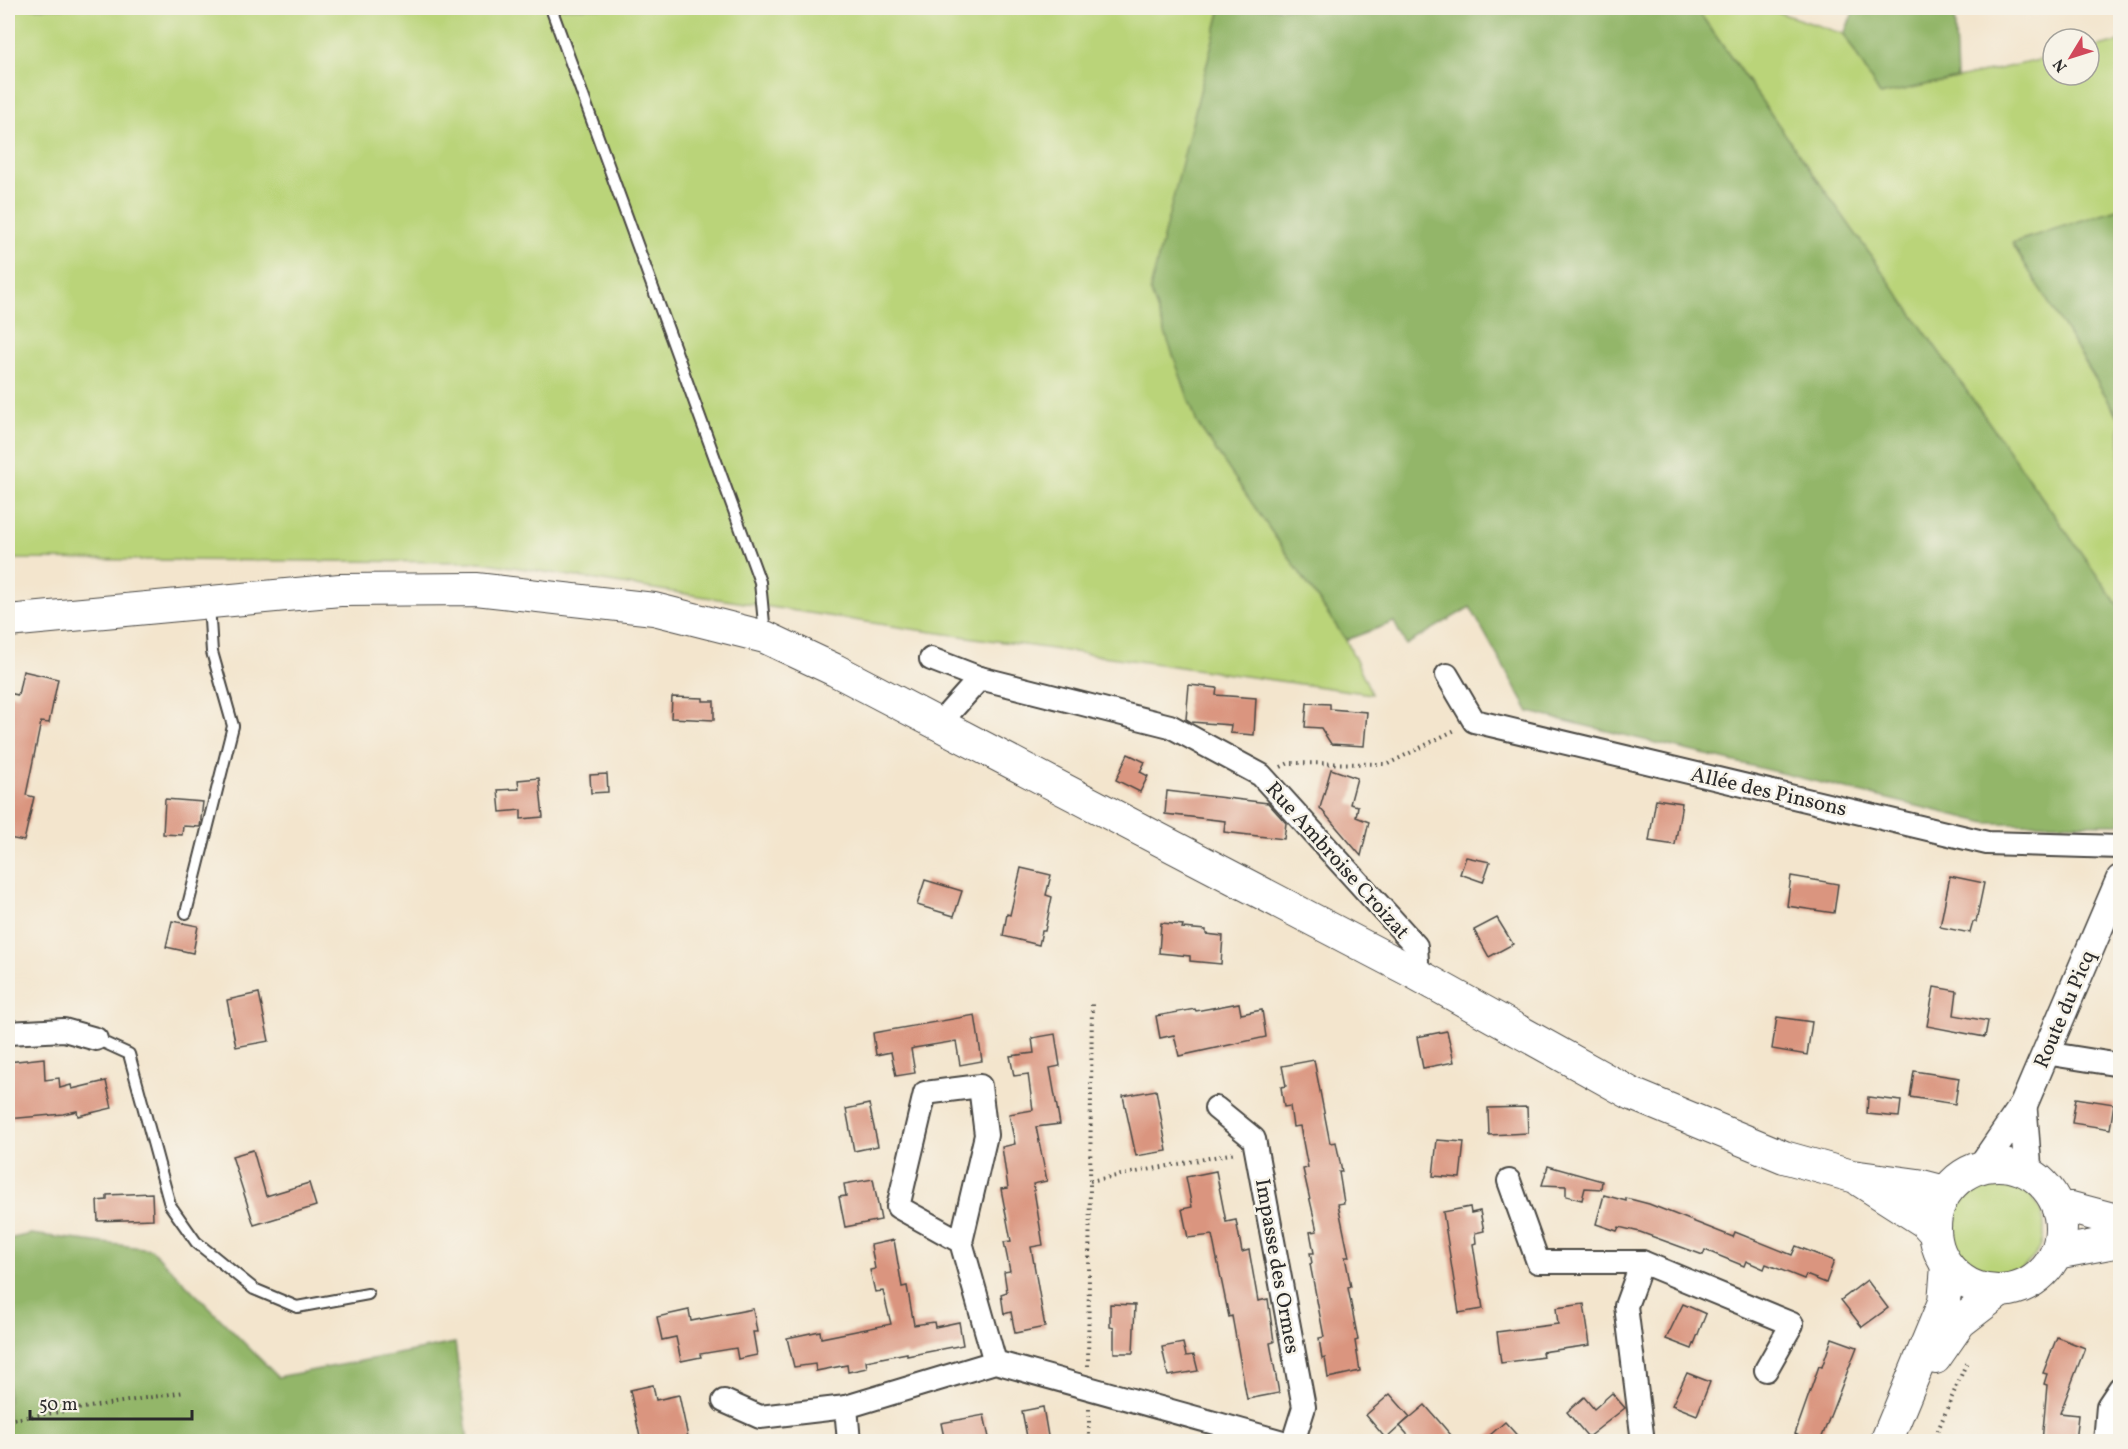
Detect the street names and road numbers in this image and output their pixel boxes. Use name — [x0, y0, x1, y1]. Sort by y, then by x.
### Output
street label: Allée des Pinsons — [1688, 760, 1849, 824]
street label: Rue Ambroise Croizat — [1258, 776, 1415, 946]
street label: Route du Picq — [2028, 946, 2103, 1073]
street label: Impasse des Ormes — [1247, 1176, 1306, 1356]

